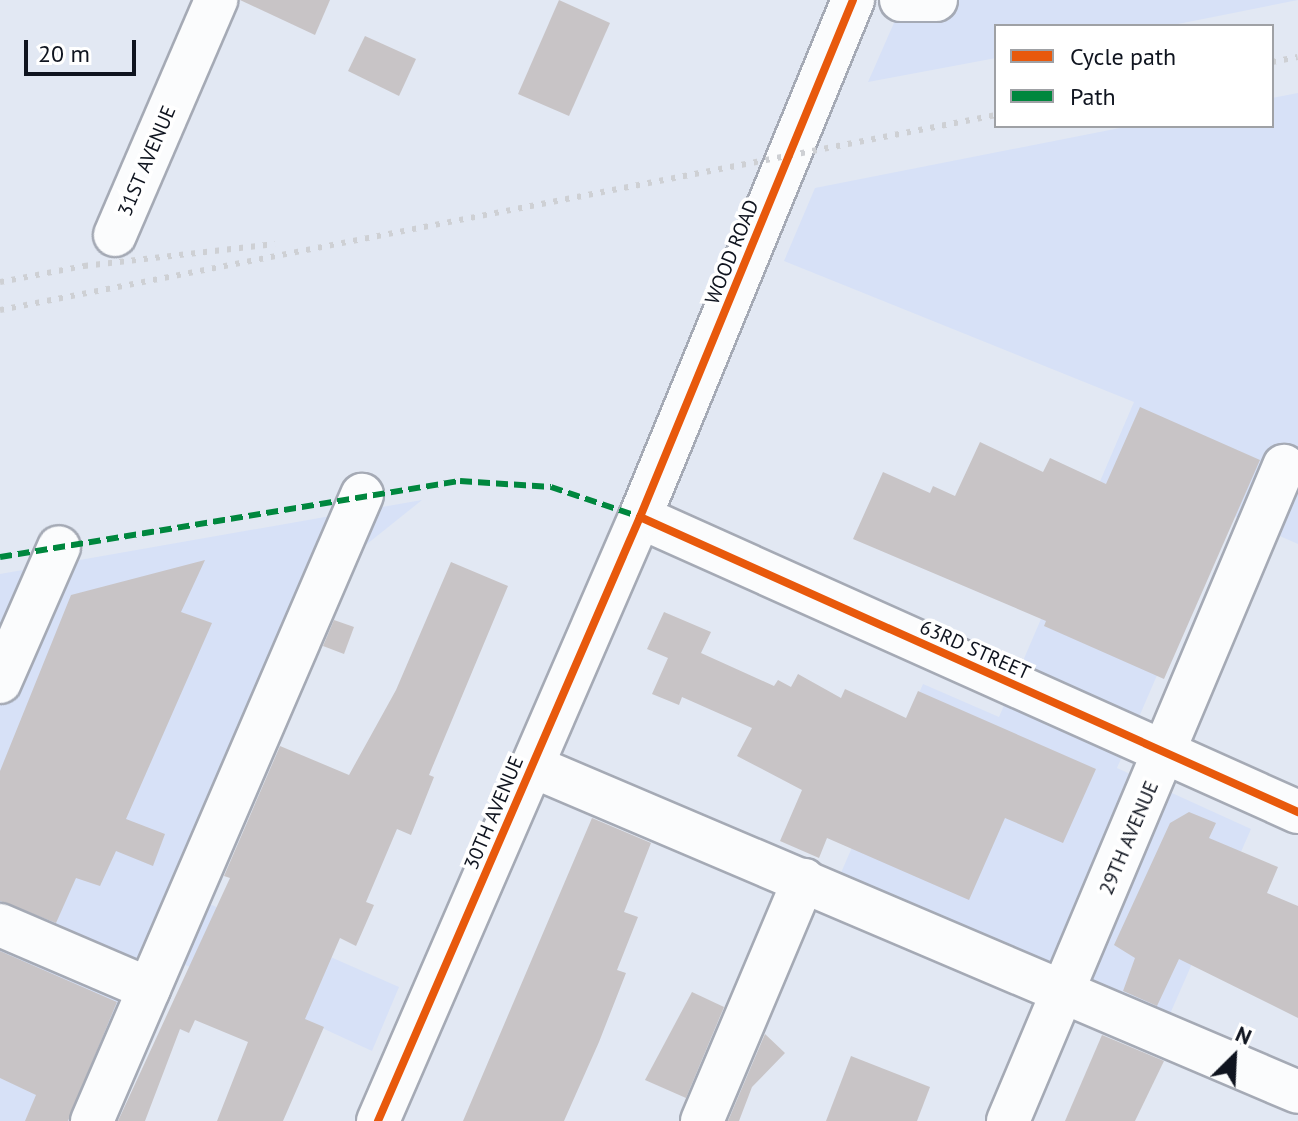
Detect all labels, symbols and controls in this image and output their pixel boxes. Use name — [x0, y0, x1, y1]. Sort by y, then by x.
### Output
scale bar — [28, 24, 140, 74]
legend — [994, 24, 1274, 128]
text: 20 m — [38, 38, 90, 69]
text: Cycle path — [1070, 41, 1176, 72]
text: Path — [1070, 81, 1116, 112]
street label: 31ST AVENUE — [113, 102, 181, 220]
street label: WOOD ROAD — [700, 196, 764, 308]
street label: 63RD STREET — [916, 615, 1034, 685]
street label: 30TH AVENUE — [459, 752, 529, 874]
street label: 29TH AVENUE — [1094, 777, 1164, 899]
north arrow — [1194, 1017, 1274, 1097]
text: N — [1231, 1019, 1256, 1051]

